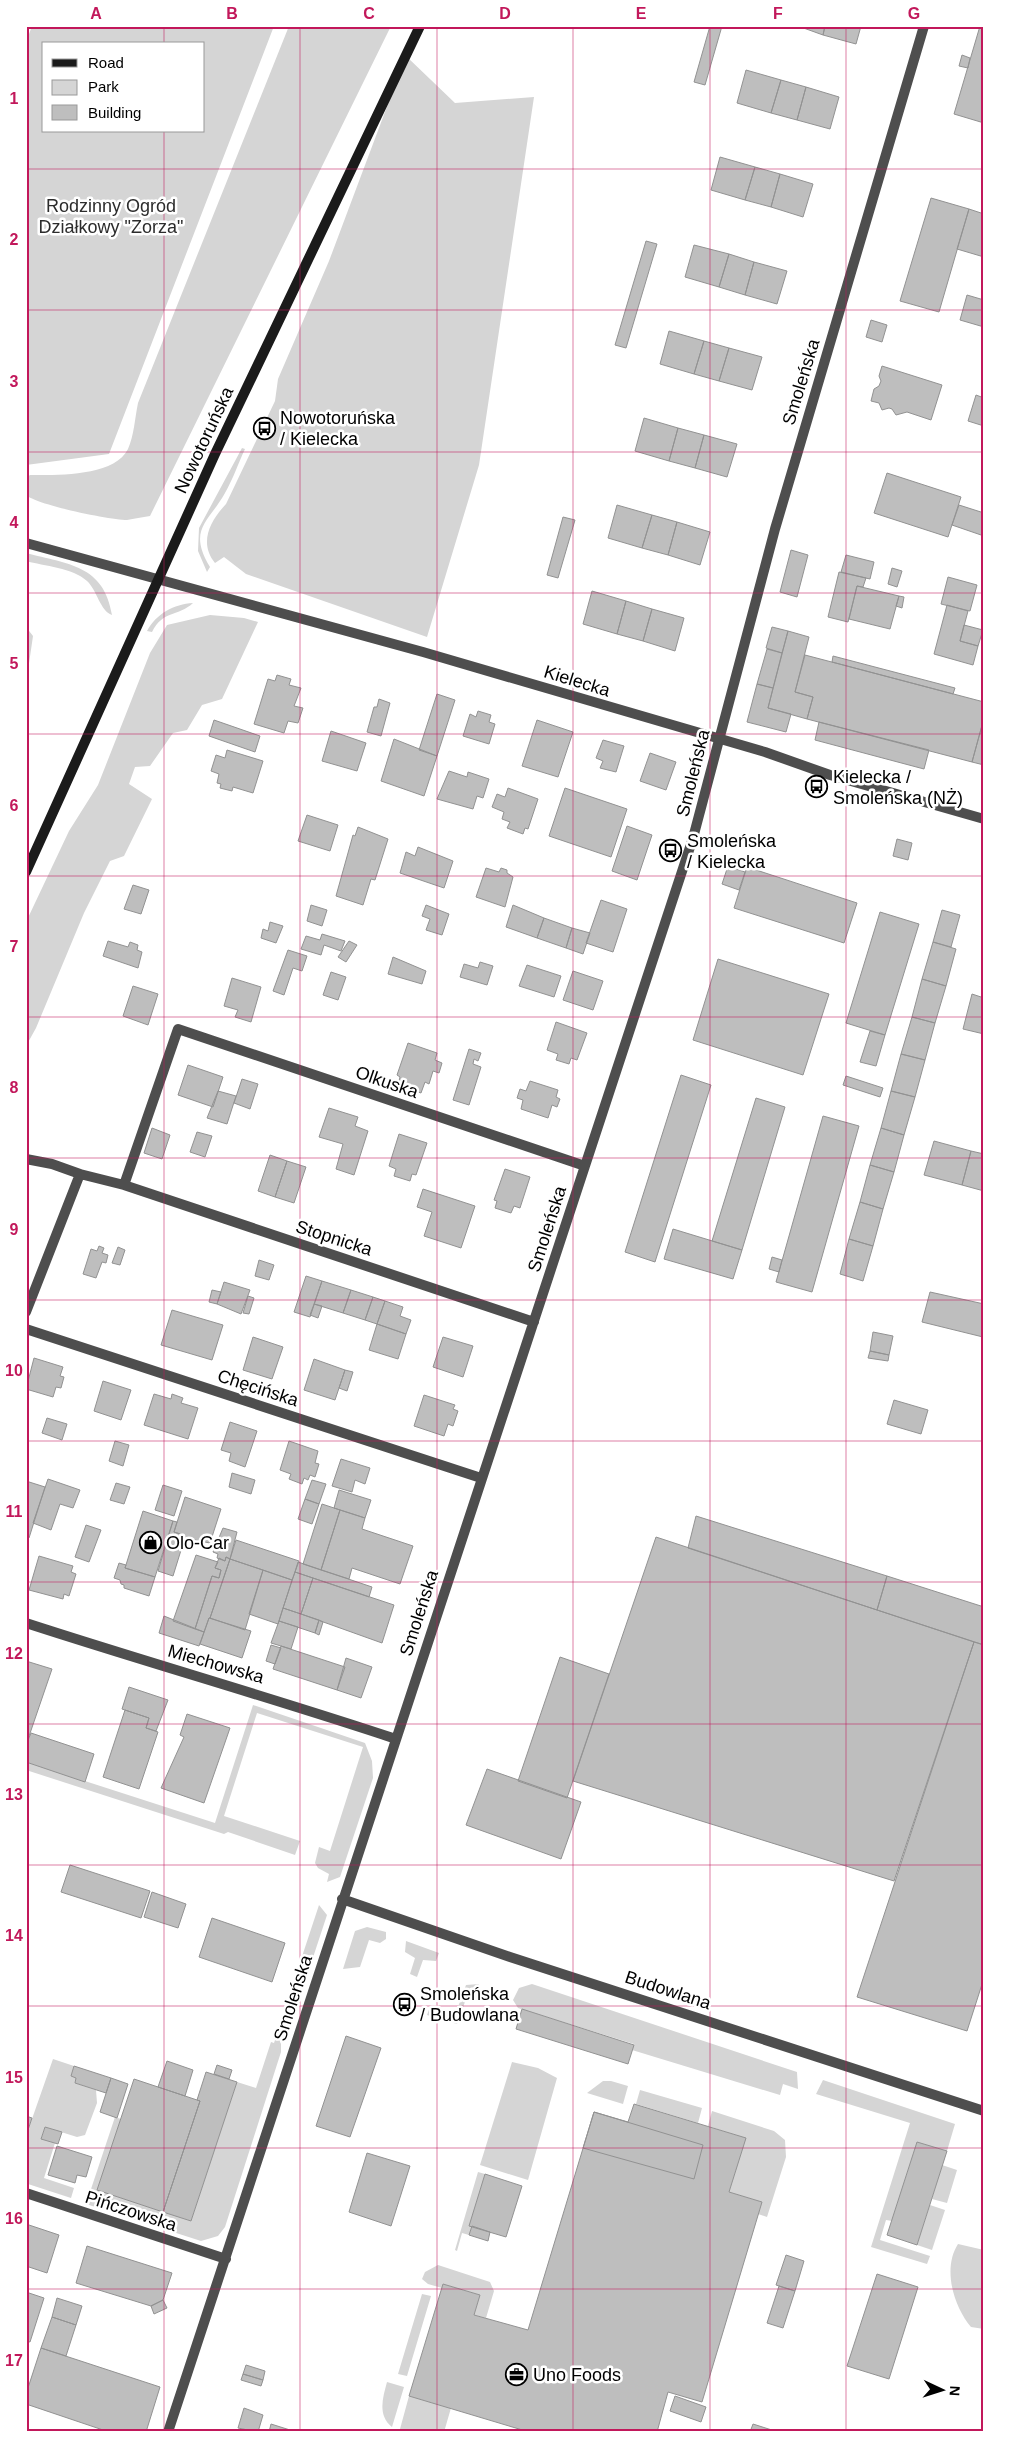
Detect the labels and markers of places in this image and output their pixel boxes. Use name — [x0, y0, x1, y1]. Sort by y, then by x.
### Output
place label: Nowotoruńska / Kielecka — [280, 408, 396, 449]
bus stop icon: Nowotoruńska / Kielecka — [252, 416, 276, 440]
place label: Kielecka / Smoleńska (NŻ) — [833, 767, 963, 808]
bus stop icon: Kielecka / Smoleńska (NŻ) — [805, 775, 829, 799]
place label: Smoleńska / Kielecka — [687, 831, 777, 872]
bus stop icon: Smoleńska / Kielecka — [659, 839, 683, 863]
shop icon: Olo-Car — [138, 1531, 162, 1555]
place label: Olo-Car — [166, 1533, 229, 1553]
place label: Smoleńska / Budowlana — [420, 1984, 520, 2025]
bus stop icon: Smoleńska / Budowlana — [392, 1992, 416, 2016]
office icon: Uno Foods — [505, 2363, 529, 2387]
place label: Uno Foods — [533, 2365, 621, 2385]

